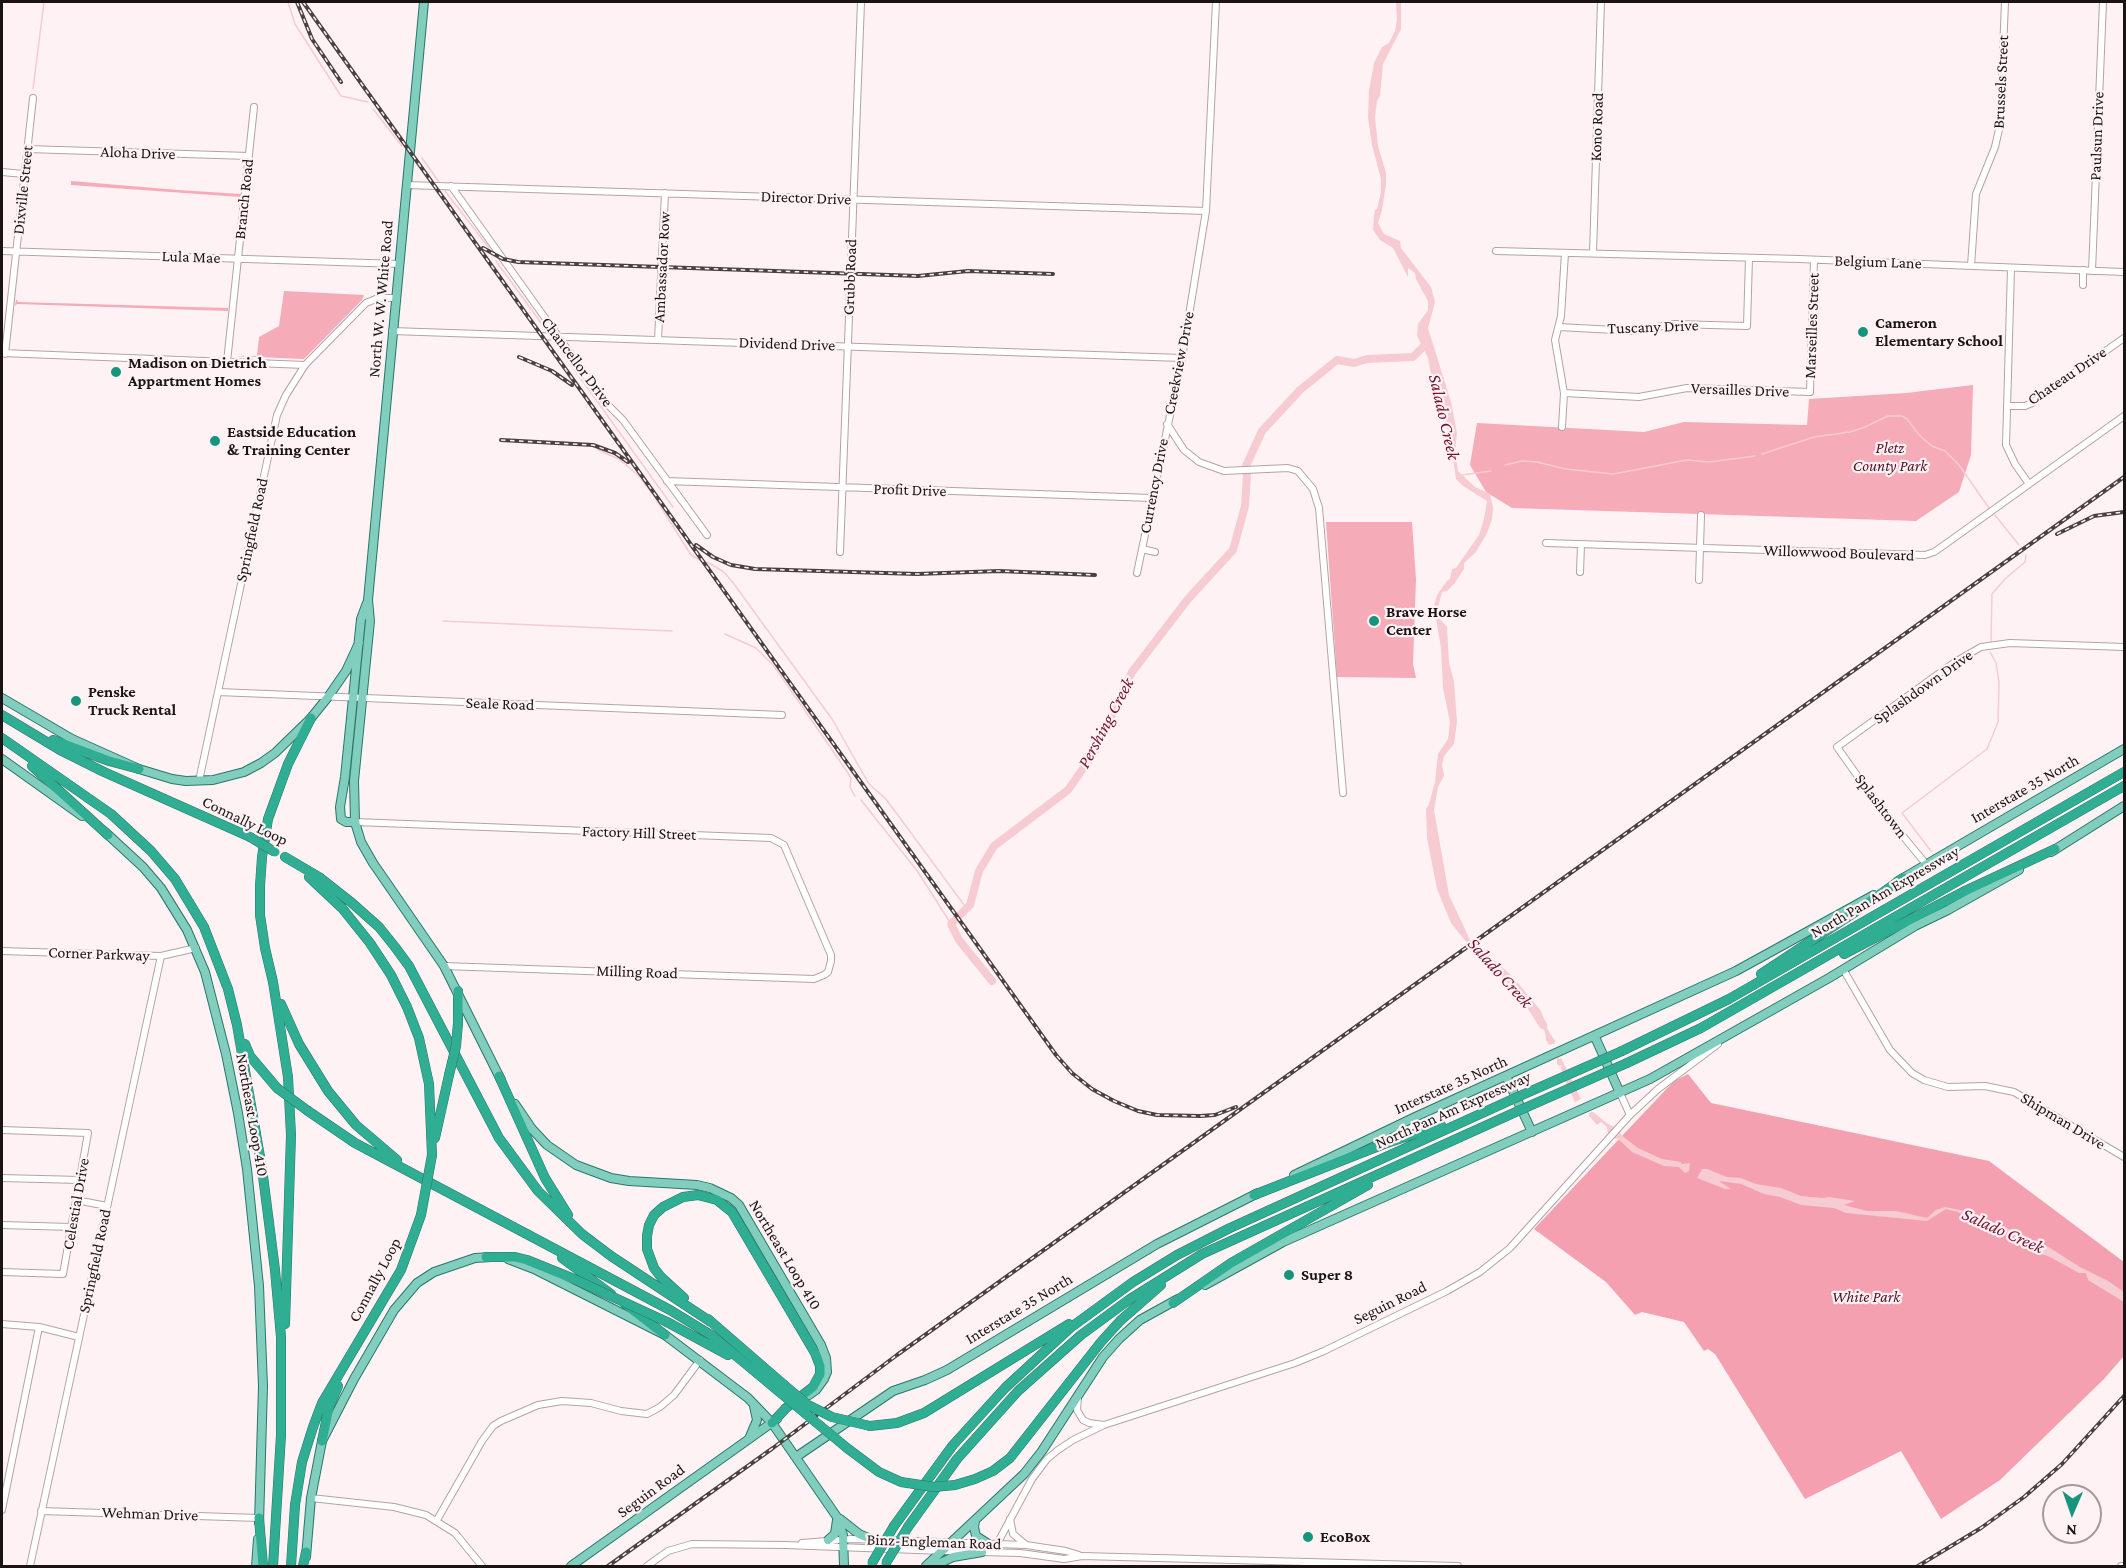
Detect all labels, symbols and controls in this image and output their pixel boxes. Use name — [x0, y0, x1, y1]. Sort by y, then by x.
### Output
street label: Brussels Street — [1989, 35, 2013, 129]
street label: Paulsun Drive — [2086, 91, 2108, 181]
street label: Kono Road — [1586, 92, 1608, 162]
street label: Aloha Drive — [100, 142, 176, 164]
street label: Dixville Street — [9, 144, 37, 236]
street label: Branch Road — [230, 158, 258, 240]
street label: Director Drive — [760, 187, 852, 209]
street label: Ambassador Row — [650, 211, 674, 323]
street label: North W. W. White Road — [365, 220, 397, 378]
street label: Grubb Road — [839, 239, 861, 315]
street label: Lula Mae — [161, 246, 221, 268]
street label: Belgium Lane — [1834, 251, 1922, 273]
street label: Marseilles Street — [1801, 273, 1823, 379]
street label: Creekview Drive — [1160, 310, 1198, 416]
street label: Chancellor Drive — [537, 313, 617, 411]
place label: Cameron Elementary School — [1875, 313, 2003, 351]
street label: Tuscany Drive — [1607, 316, 1699, 338]
marker: Cameron Elementary School — [1856, 325, 1870, 339]
street label: Dividend Drive — [738, 333, 836, 355]
street label: Chateau Drive — [2024, 343, 2110, 409]
place label: Madison on Dietrich Appartment Homes — [128, 353, 267, 391]
marker: Madison on Dietrich Appartment Homes — [109, 365, 123, 379]
water label: Salado Creek — [1424, 372, 1464, 462]
street label: Versailles Drive — [1690, 379, 1790, 401]
place label: Eastside Education & Training Center — [227, 422, 356, 460]
marker: Eastside Education & Training Center — [208, 434, 222, 448]
street label: Currency Drive — [1135, 437, 1173, 535]
park label: Pletz County Park — [1853, 438, 1927, 476]
street label: Springfield Road — [232, 476, 272, 584]
street label: Profit Drive — [873, 479, 947, 501]
street label: Willowwood Boulevard — [1763, 541, 1915, 565]
place label: Brave Horse Center — [1386, 602, 1467, 640]
marker: Brave Horse Center — [1367, 614, 1381, 628]
street label: Splashdown Drive — [1870, 646, 1976, 728]
water label: Pershing Creek — [1073, 674, 1139, 772]
place label: Penske Truck Rental — [88, 682, 176, 720]
street label: Seale Road — [465, 693, 535, 715]
marker: Penske Truck Rental — [69, 694, 83, 708]
street label: Interstate 35 North — [1968, 750, 2082, 828]
street label: Splashtown — [1851, 770, 1911, 842]
street label: Connally Loop — [199, 792, 291, 850]
street label: Factory Hill Street — [582, 821, 696, 845]
street label: North Pan Am Expressway — [1807, 842, 1963, 942]
water label: Salado Creek — [1463, 933, 1537, 1013]
street label: Corner Parkway — [48, 943, 150, 965]
street label: Milling Road — [596, 961, 678, 983]
street label: Northeast Loop 410 — [232, 1052, 272, 1178]
street label: Interstate 35 North — [1392, 1052, 1510, 1118]
street label: North Pan Am Expressway — [1372, 1067, 1534, 1153]
street label: Shipman Drive — [2017, 1088, 2109, 1154]
street label: Celestial Drive — [58, 1157, 94, 1251]
street label: Northeast Loop 410 — [745, 1197, 825, 1313]
water label: Salado Creek — [1959, 1203, 2047, 1259]
street label: Springfield Road — [75, 1207, 115, 1315]
street label: Connally Loop — [345, 1234, 405, 1326]
place label: Super 8 — [1301, 1265, 1353, 1285]
marker: Super 8 — [1282, 1268, 1296, 1282]
street label: Interstate 35 North — [962, 1269, 1076, 1349]
street label: Seguin Road — [1350, 1277, 1430, 1329]
park label: White Park — [1832, 1287, 1900, 1307]
street label: Seguin Road — [613, 1460, 689, 1522]
north arrow — [2042, 1484, 2102, 1544]
street label: Wehman Drive — [102, 1503, 198, 1525]
text: N — [2066, 1522, 2077, 1539]
place label: EcoBox — [1320, 1527, 1370, 1547]
street label: Binz-Engleman Road — [866, 1530, 1002, 1554]
marker: EcoBox — [1301, 1530, 1315, 1544]

